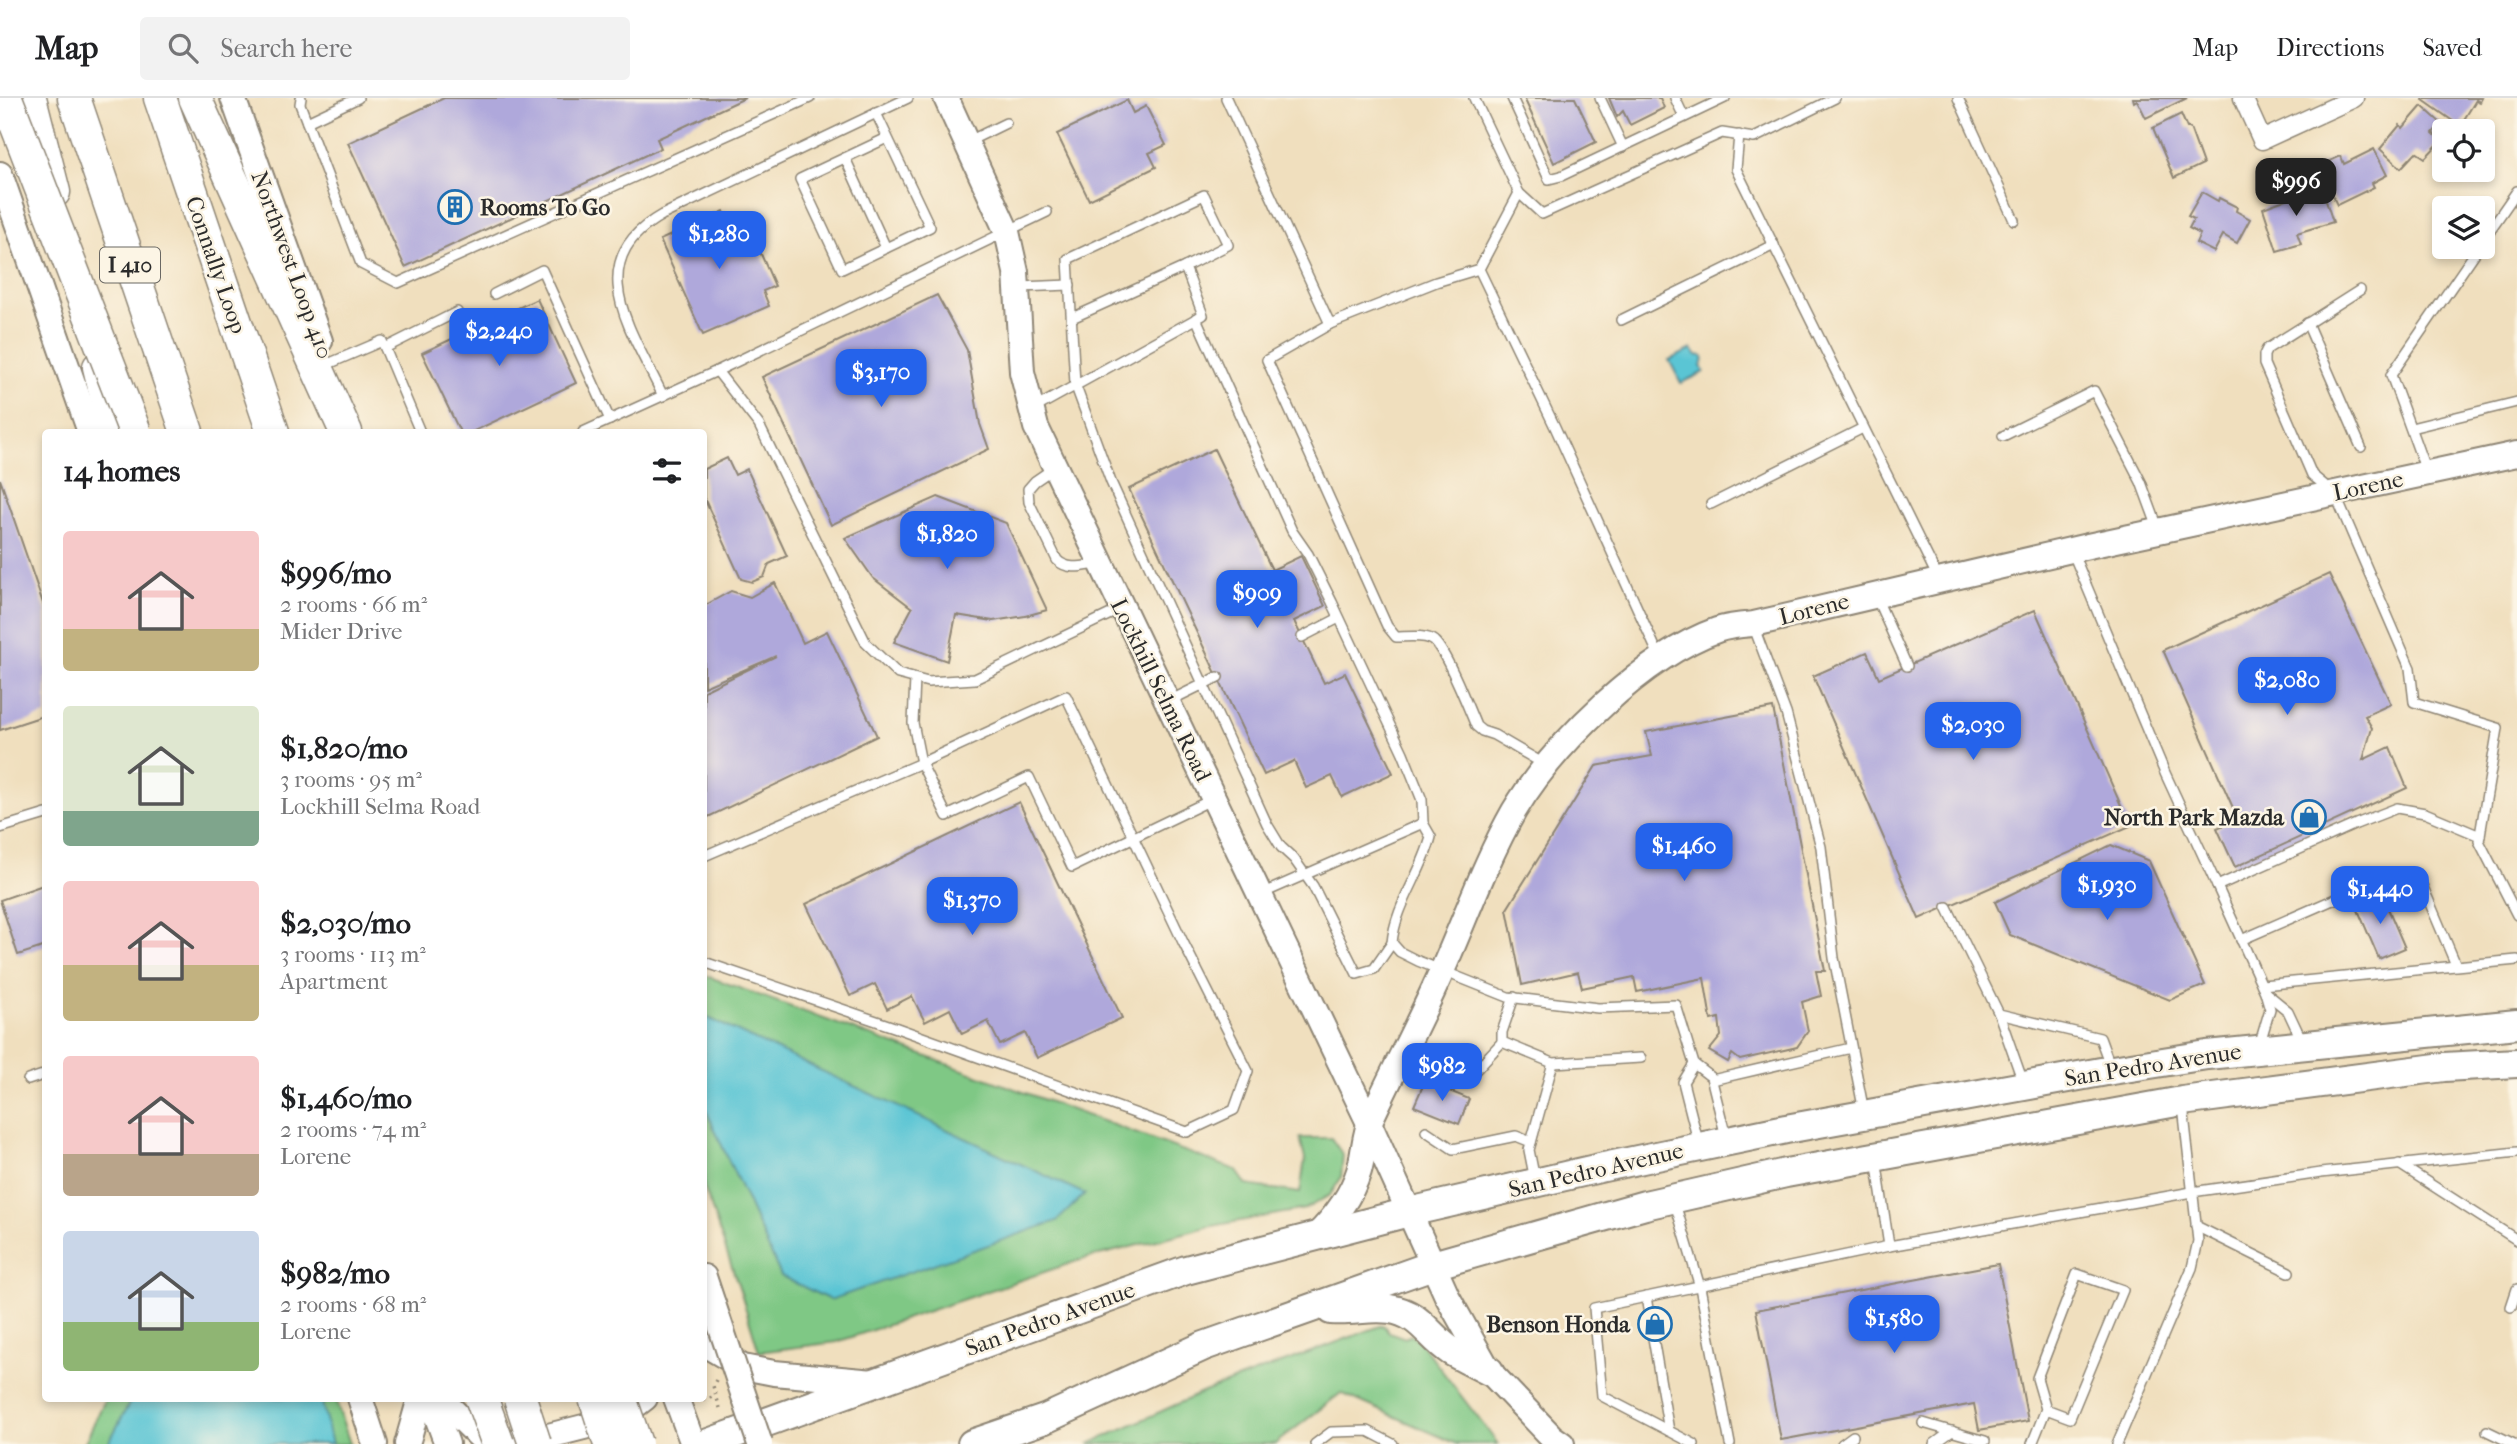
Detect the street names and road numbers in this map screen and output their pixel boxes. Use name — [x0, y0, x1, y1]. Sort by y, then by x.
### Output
street label: Northwest Loop 410 — [245, 167, 339, 363]
street label: Connally Loop — [180, 193, 252, 337]
road number: I 410 — [100, 248, 160, 282]
street label: Lorene — [2330, 465, 2406, 507]
street label: Lorene — [1776, 587, 1852, 631]
street label: Lockhill Selma Road — [1105, 594, 1217, 786]
street label: San Pedro Avenue — [2063, 1038, 2243, 1092]
street label: San Pedro Avenue — [1506, 1137, 1686, 1203]
street label: San Pedro Avenue — [962, 1276, 1138, 1362]

